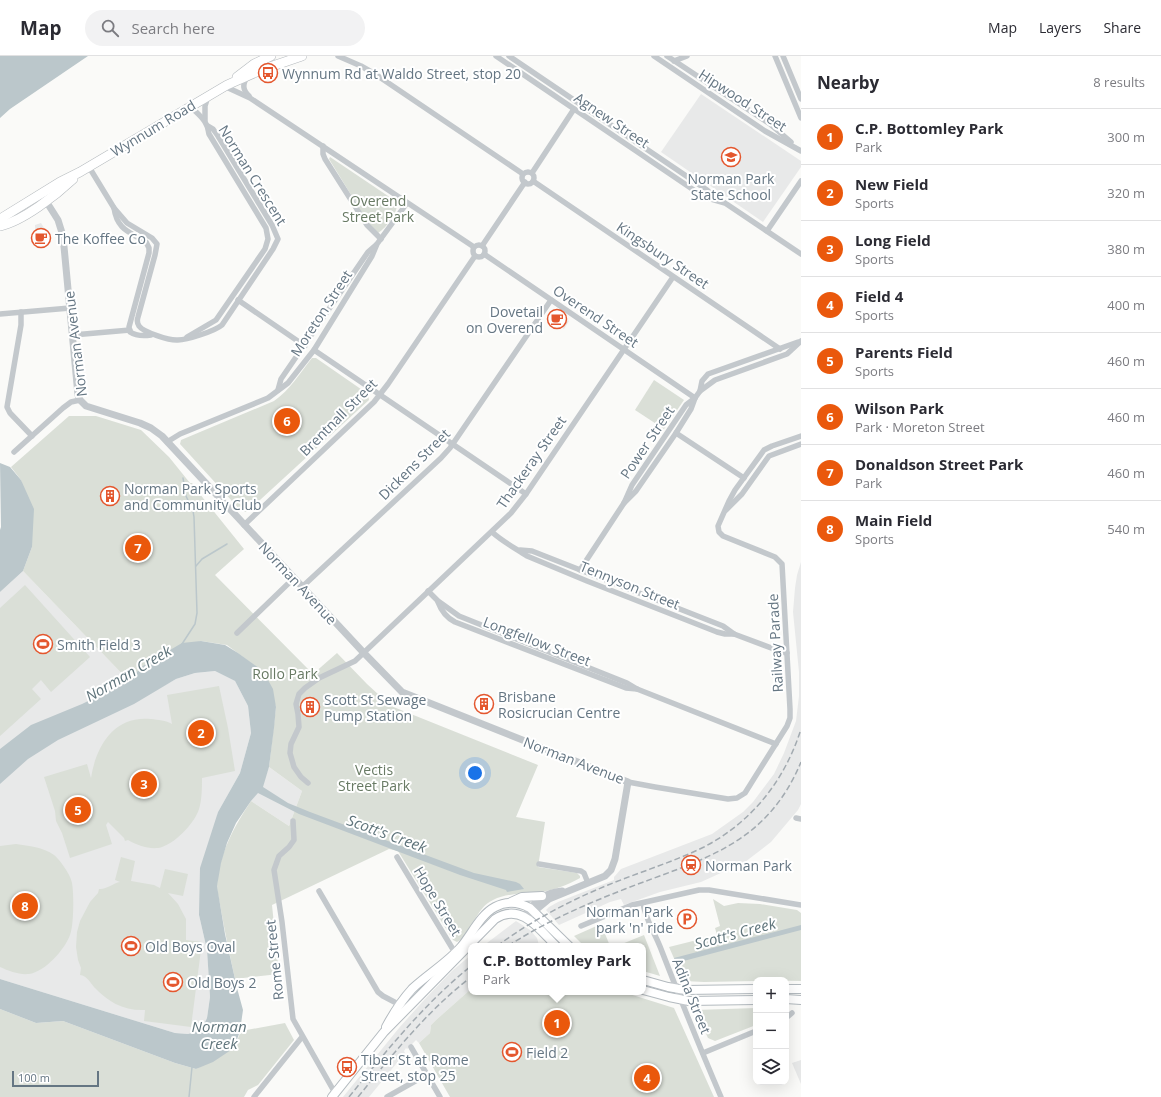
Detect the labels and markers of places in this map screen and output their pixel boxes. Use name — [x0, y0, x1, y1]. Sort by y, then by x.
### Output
bus stop icon: Wynnum Rd at Waldo Street, stop 20 — [257, 62, 279, 84]
place label: Wynnum Rd at Waldo Street, stop 20 — [282, 64, 521, 83]
school or university icon: Norman Park State School — [720, 146, 742, 168]
place label: Norman Park State School — [688, 169, 775, 204]
cafe icon: The Koffee Co — [30, 227, 52, 249]
place label: The Koffee Co — [55, 229, 146, 248]
place label: Dovetail on Overend — [466, 302, 543, 337]
cafe icon: Dovetail on Overend — [546, 308, 568, 330]
pin: 6 — [274, 406, 300, 436]
place label: Norman Park Sports and Community Club — [124, 479, 262, 514]
building icon: Norman Park Sports and Community Club — [99, 485, 121, 507]
pin: 7 — [125, 533, 151, 563]
sports icon: Smith Field 3 — [32, 633, 54, 655]
place label: Smith Field 3 — [57, 635, 141, 654]
place label: Brisbane Rosicrucian Centre — [498, 687, 621, 722]
place label: Scott St Sewage Pump Station — [324, 690, 426, 725]
building icon: Brisbane Rosicrucian Centre — [473, 693, 495, 715]
building icon: Scott St Sewage Pump Station — [299, 696, 321, 718]
pin: 2 — [188, 718, 214, 748]
pin: 3 — [131, 769, 157, 799]
pin: 5 — [65, 795, 91, 825]
station icon: Norman Park — [680, 854, 702, 876]
place label: Norman Park — [705, 856, 793, 875]
pin: 8 — [12, 891, 38, 921]
place label: Norman Park park 'n' ride — [586, 902, 674, 937]
parking icon: Norman Park park 'n' ride — [676, 908, 698, 930]
sports icon: Old Boys Oval — [120, 935, 142, 957]
place label: Old Boys Oval — [145, 937, 236, 956]
sports icon: Old Boys 2 — [162, 971, 184, 993]
place label: Old Boys 2 — [187, 973, 256, 992]
pin: 1 — [544, 1008, 570, 1038]
sports icon: Field 2 — [501, 1041, 523, 1063]
place label: Field 2 — [526, 1043, 568, 1062]
place label: Tiber St at Rome Street, stop 25 — [361, 1050, 469, 1085]
bus stop icon: Tiber St at Rome Street, stop 25 — [336, 1056, 358, 1078]
pin: 4 — [634, 1063, 660, 1093]

